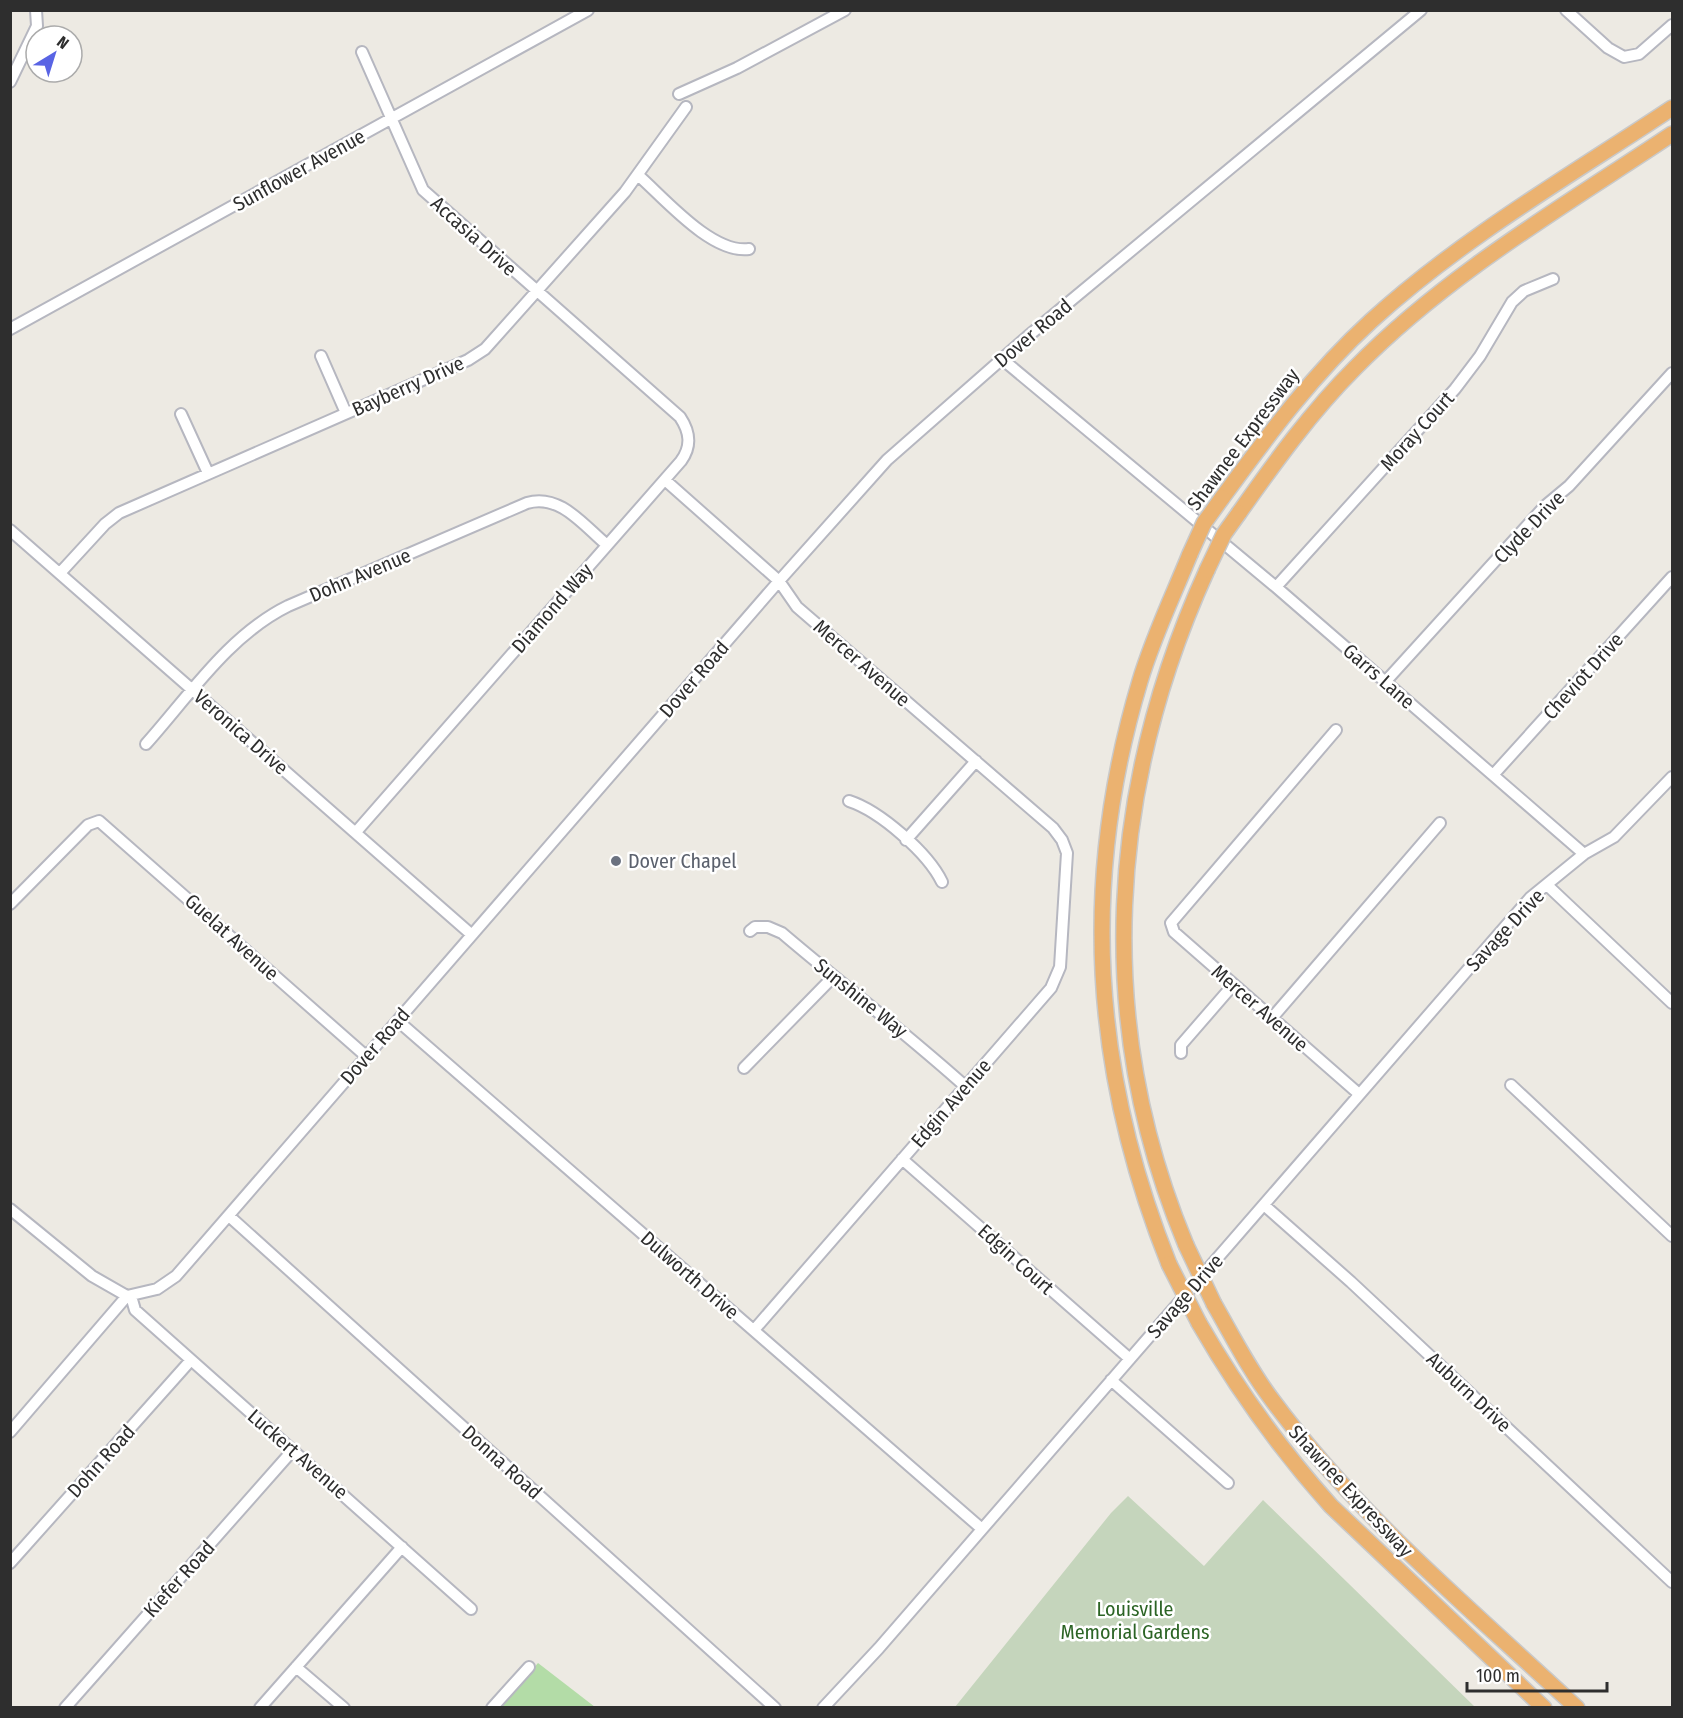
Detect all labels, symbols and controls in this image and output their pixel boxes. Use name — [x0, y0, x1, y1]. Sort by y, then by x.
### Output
north arrow — [24, 24, 84, 84]
text: N — [53, 32, 73, 53]
street label: Sunflower Avenue — [229, 124, 369, 216]
street label: Accasia Drive — [426, 191, 522, 281]
street label: Dover Road — [989, 294, 1077, 372]
street label: Bayberry Drive — [348, 351, 468, 421]
street label: Shawnee Expressway — [1182, 363, 1304, 515]
street label: Moray Court — [1375, 386, 1459, 476]
street label: Clyde Drive — [1489, 486, 1569, 568]
street label: Dohn Avenue — [306, 543, 414, 607]
street label: Diamond Way — [506, 558, 598, 658]
street label: Mercer Avenue — [809, 614, 915, 712]
street label: Cheviot Drive — [1538, 628, 1628, 724]
street label: Dover Road — [654, 636, 734, 722]
street label: Garrs Lane — [1338, 638, 1420, 714]
street label: Veronica Drive — [189, 684, 293, 780]
place label: Dover Chapel — [628, 849, 737, 873]
marker: Dover Chapel — [609, 854, 623, 868]
street label: Savage Drive — [1461, 884, 1549, 976]
street label: Guelat Avenue — [180, 889, 284, 985]
street label: Sunshine Way — [810, 953, 913, 1043]
street label: Mercer Avenue — [1207, 959, 1313, 1057]
street label: Dover Road — [335, 1003, 415, 1089]
street label: Edgin Avenue — [906, 1054, 996, 1152]
street label: Edgin Court — [973, 1219, 1059, 1300]
street label: Dulworth Drive — [636, 1226, 744, 1324]
street label: Savage Drive — [1142, 1249, 1228, 1343]
street label: Auburn Drive — [1422, 1347, 1516, 1437]
street label: Luckert Avenue — [243, 1404, 353, 1504]
street label: Dohn Road — [62, 1420, 140, 1502]
street label: Donna Road — [457, 1420, 547, 1504]
street label: Shawnee Expressway — [1284, 1420, 1418, 1562]
street label: Kiefer Road — [138, 1536, 220, 1622]
park label: Louisville Memorial Gardens — [1061, 1597, 1209, 1644]
scale bar — [1467, 1655, 1606, 1693]
text: 100 m — [1476, 1665, 1520, 1687]

